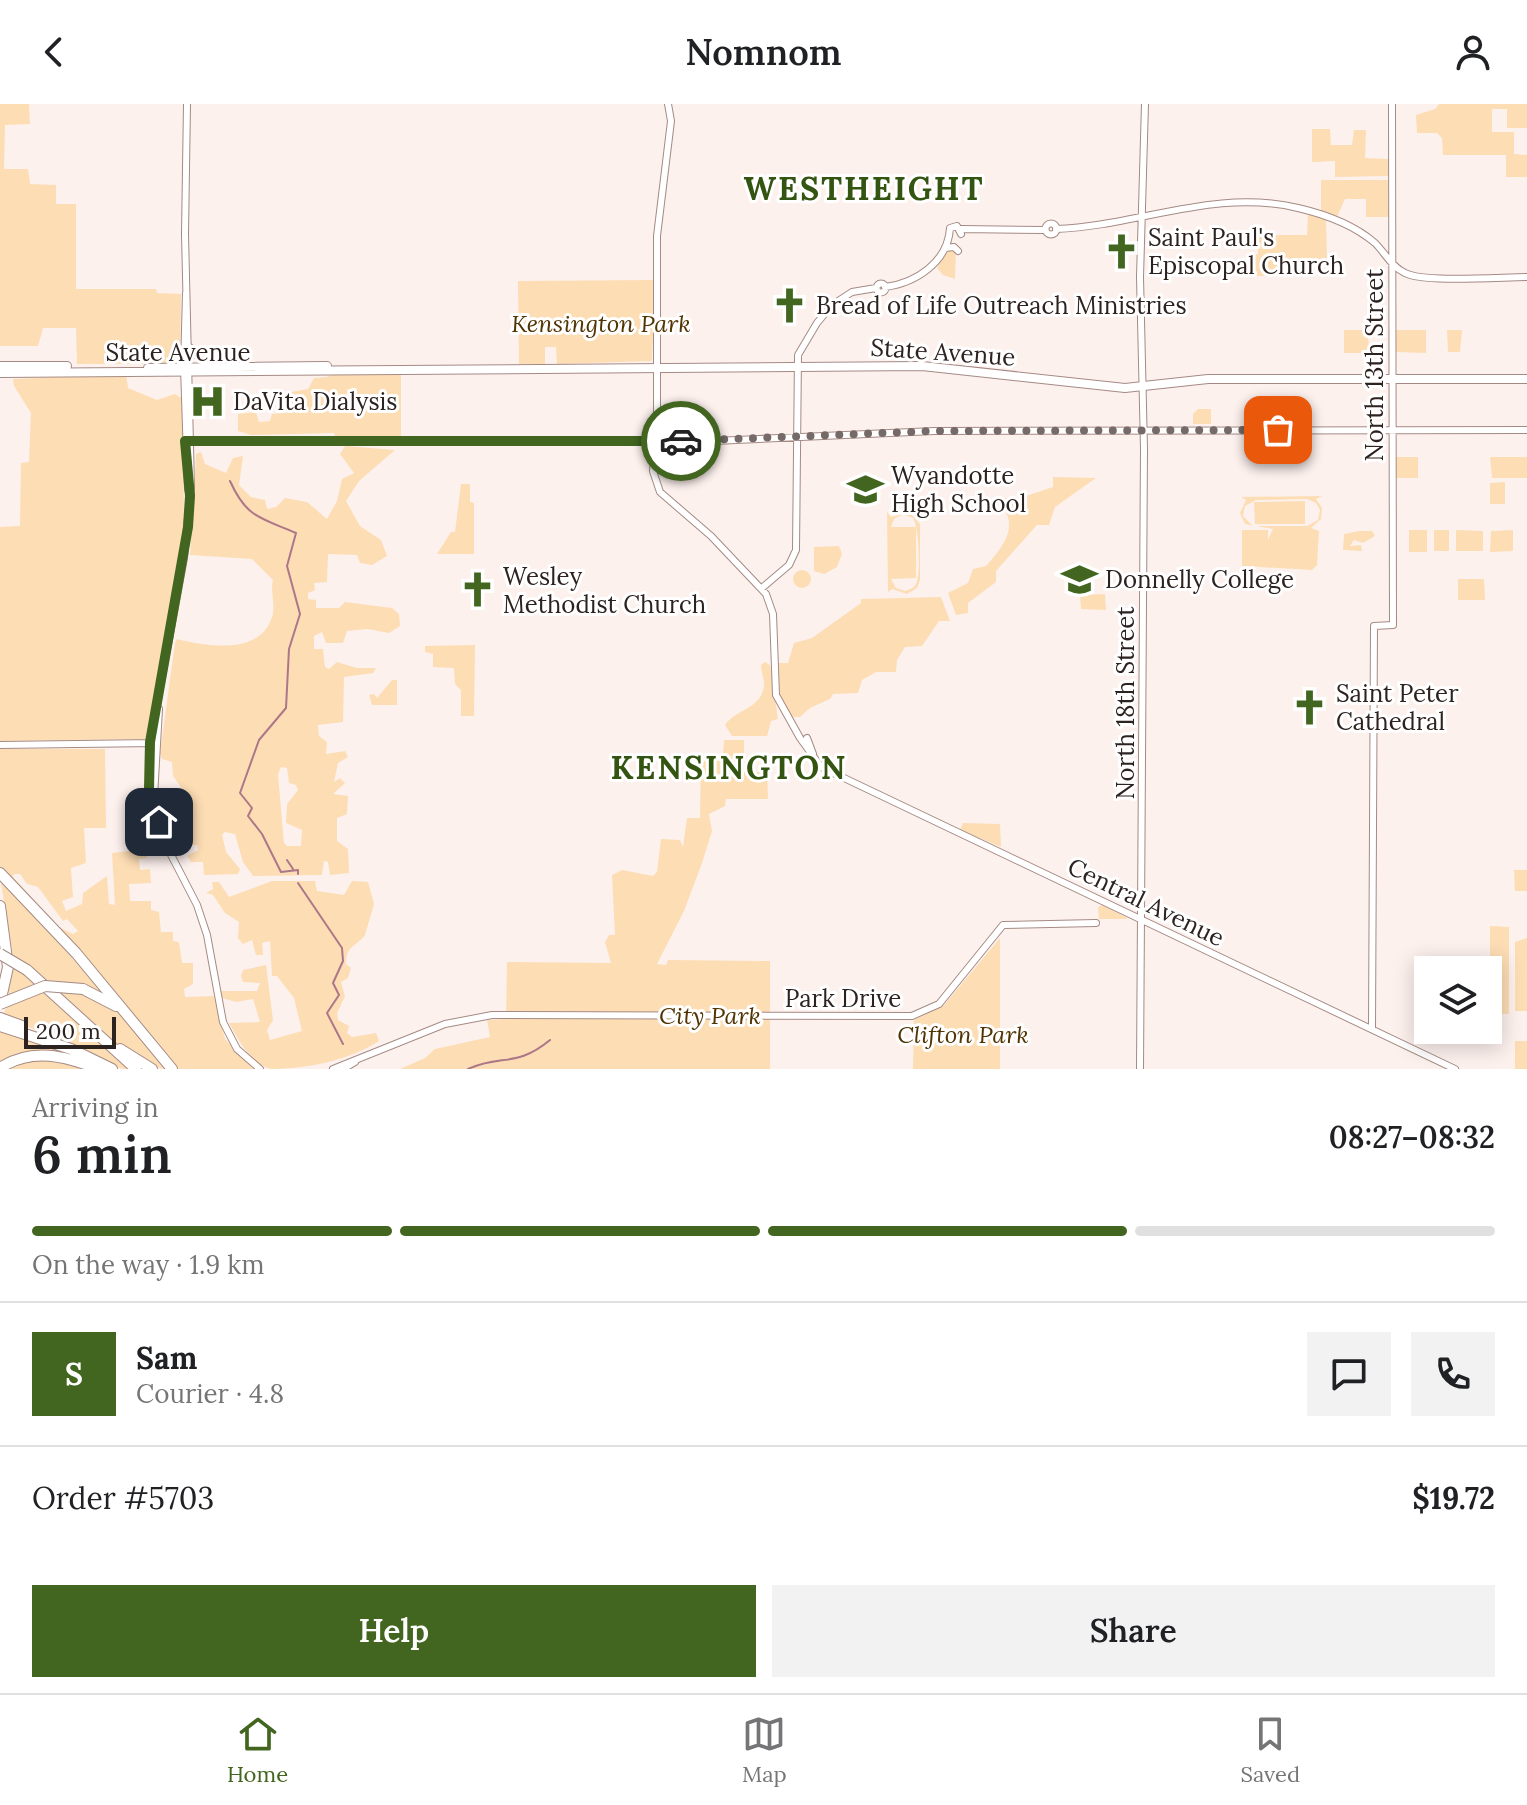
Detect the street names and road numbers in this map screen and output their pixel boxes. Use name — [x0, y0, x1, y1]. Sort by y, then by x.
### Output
street label: North 13th Street — [1359, 268, 1390, 461]
street label: State Avenue — [870, 331, 1016, 373]
street label: State Avenue — [105, 337, 251, 368]
street label: North 18th Street — [1110, 606, 1141, 799]
street label: Central Avenue — [1063, 851, 1229, 953]
street label: Park Drive — [785, 983, 901, 1014]

